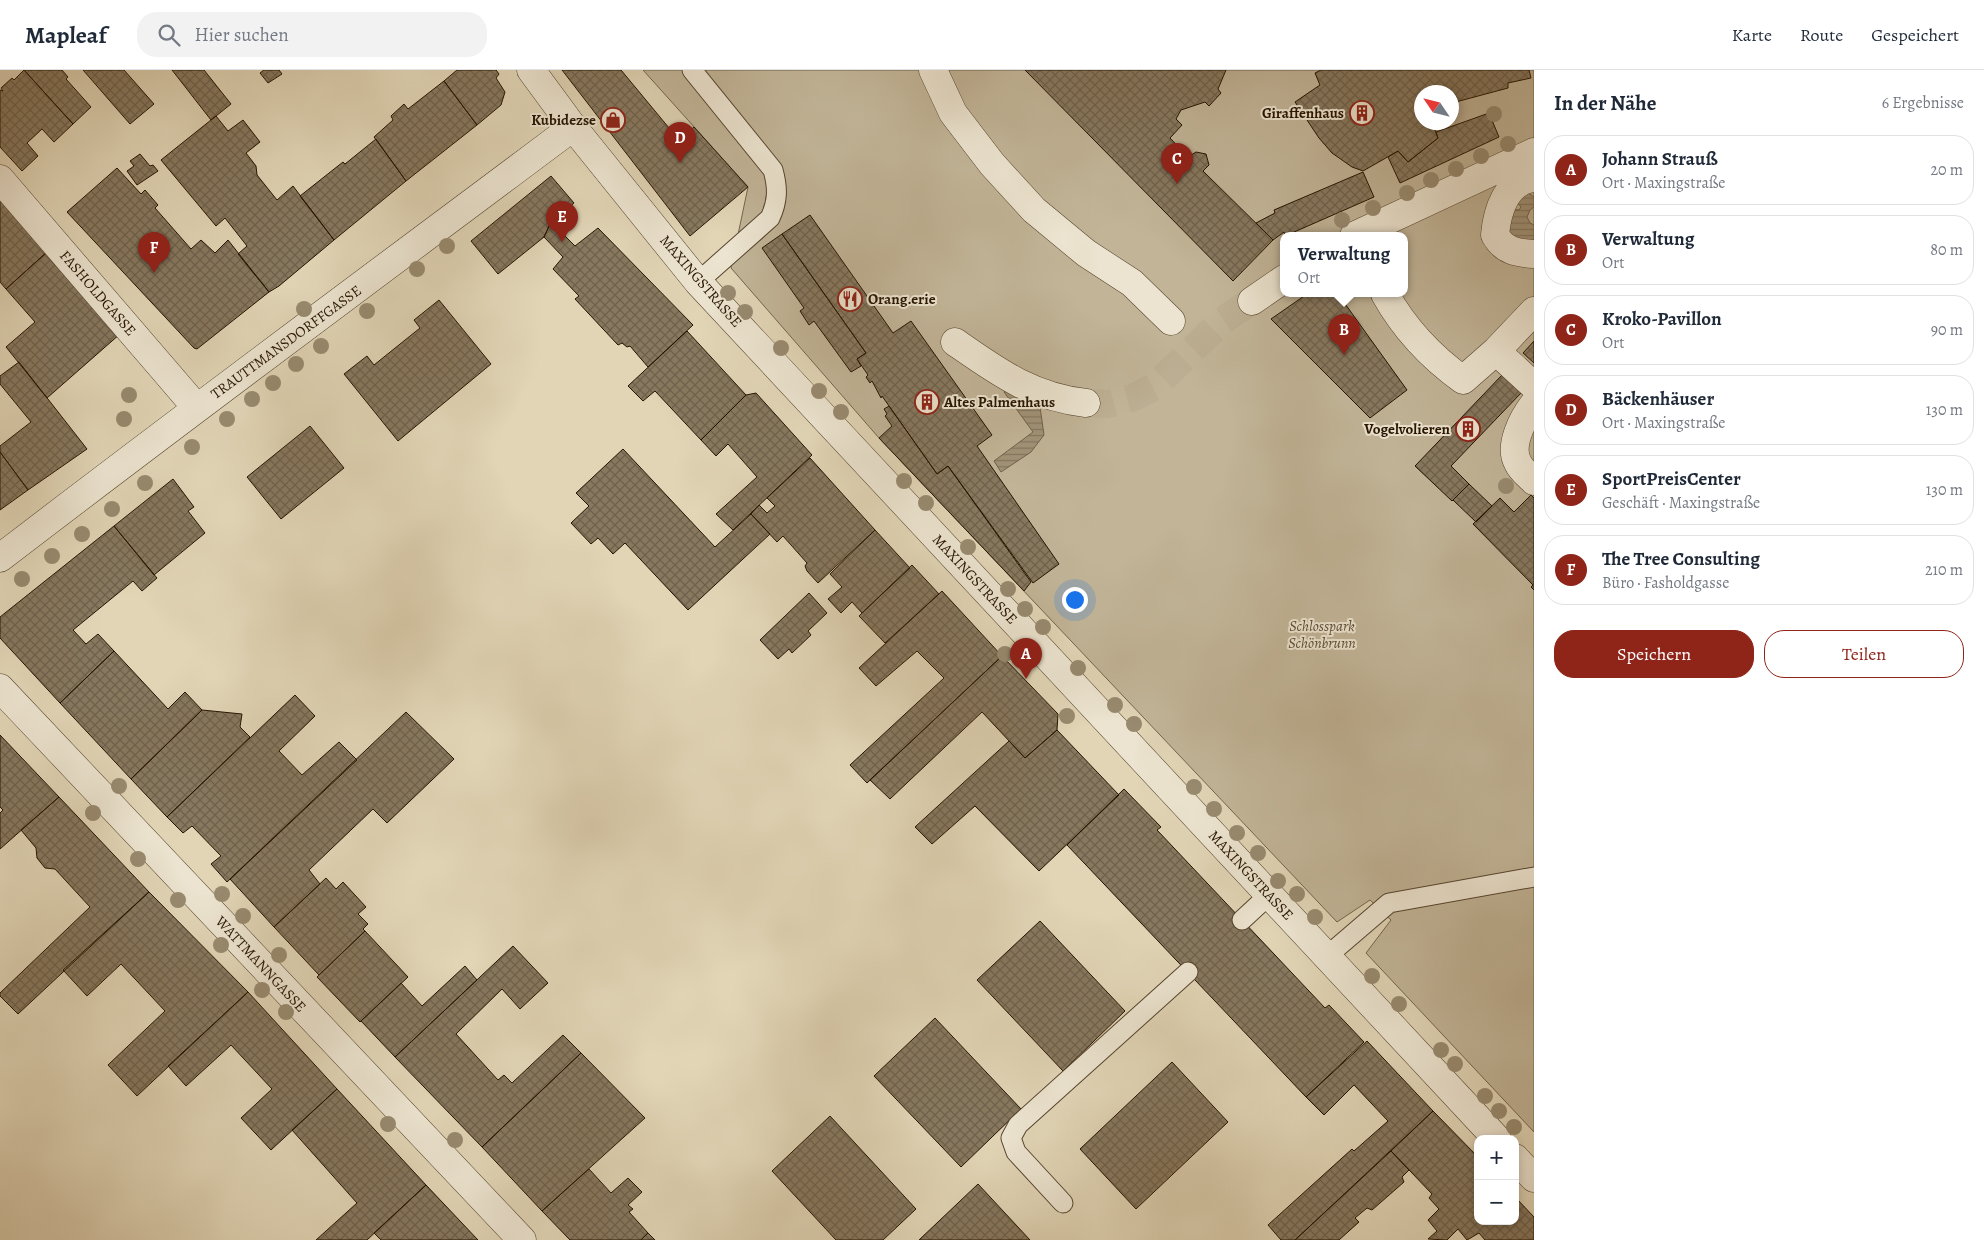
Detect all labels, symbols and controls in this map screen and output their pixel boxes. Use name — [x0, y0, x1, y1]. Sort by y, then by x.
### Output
search box — [137, 12, 487, 57]
text: Mapleaf — [25, 19, 107, 51]
icon: search — [155, 21, 183, 49]
text: Hier suchen — [195, 22, 289, 48]
text: Karte — [1732, 23, 1772, 47]
text: Route — [1800, 23, 1843, 47]
text: Gespeichert — [1871, 23, 1959, 47]
north arrow — [1414, 85, 1459, 130]
text: In der Nähe — [1554, 89, 1656, 117]
text: 6 Ergebnisse — [1882, 92, 1964, 114]
building icon: Giraffenhaus — [1349, 100, 1375, 126]
place label: Giraffenhaus — [1262, 103, 1344, 123]
shop icon: Kubidezse — [600, 107, 626, 133]
place label: Kubidezse — [531, 110, 596, 130]
pin: D — [664, 122, 696, 163]
pin: C — [1161, 143, 1193, 184]
text: Johann Strauß — [1602, 146, 1718, 172]
text: A — [1566, 159, 1576, 181]
text: 20 m — [1930, 159, 1963, 181]
text: Ort · Maxingstraße — [1602, 172, 1726, 194]
pin: E — [546, 201, 578, 242]
text: Verwaltung — [1602, 226, 1694, 252]
street label: MAXINGSTRASSE — [655, 231, 747, 331]
pin: F — [138, 232, 170, 273]
popup — [1280, 232, 1408, 297]
text: B — [1566, 239, 1576, 261]
text: 80 m — [1930, 239, 1963, 261]
text: Verwaltung — [1298, 241, 1390, 267]
street label: FASHOLDGASSE — [55, 246, 141, 340]
text: Ort — [1602, 252, 1624, 274]
text: Ort — [1298, 267, 1320, 289]
street label: TRAUTTMANSDORFFGASSE — [207, 280, 365, 404]
restaurant icon: Orang.erie — [837, 286, 863, 312]
place label: Orang.erie — [868, 289, 936, 309]
text: Kroko-Pavillon — [1602, 306, 1722, 332]
pin: B — [1328, 314, 1360, 355]
text: C — [1566, 319, 1576, 341]
text: 90 m — [1931, 319, 1963, 341]
text: Ort — [1602, 332, 1624, 354]
text: Bäckenhäuser — [1602, 386, 1714, 412]
building icon: Altes Palmenhaus — [914, 389, 940, 415]
place label: Altes Palmenhaus — [943, 392, 1055, 412]
text: D — [1565, 399, 1577, 421]
text: 130 m — [1926, 399, 1963, 421]
text: Ort · Maxingstraße — [1602, 412, 1726, 434]
building icon: Vogelvolieren — [1455, 416, 1481, 442]
place label: Vogelvolieren — [1363, 419, 1451, 439]
text: SportPreisCenter — [1602, 466, 1741, 492]
text: E — [1566, 479, 1576, 501]
text: 130 m — [1926, 479, 1963, 501]
text: Geschäft · Maxingstraße — [1602, 492, 1760, 514]
street label: MAXINGSTRASSE — [928, 530, 1022, 628]
text: The Tree Consulting — [1602, 546, 1760, 572]
text: F — [1567, 559, 1575, 581]
text: 210 m — [1925, 559, 1963, 581]
text: Büro · Fasholdgasse — [1602, 572, 1729, 594]
your location — [1062, 587, 1088, 613]
park label: Schlosspark Schönbrunn — [1288, 616, 1356, 653]
button: Speichern — [1554, 630, 1754, 678]
button: Teilen — [1764, 630, 1964, 678]
pin: A — [1010, 638, 1042, 679]
street label: MAXINGSTRASSE — [1204, 826, 1298, 924]
street label: WATTMANNGASSE — [210, 911, 311, 1016]
map controls — [1474, 1135, 1519, 1225]
button: + — [1474, 1135, 1519, 1180]
button: − — [1474, 1180, 1519, 1225]

